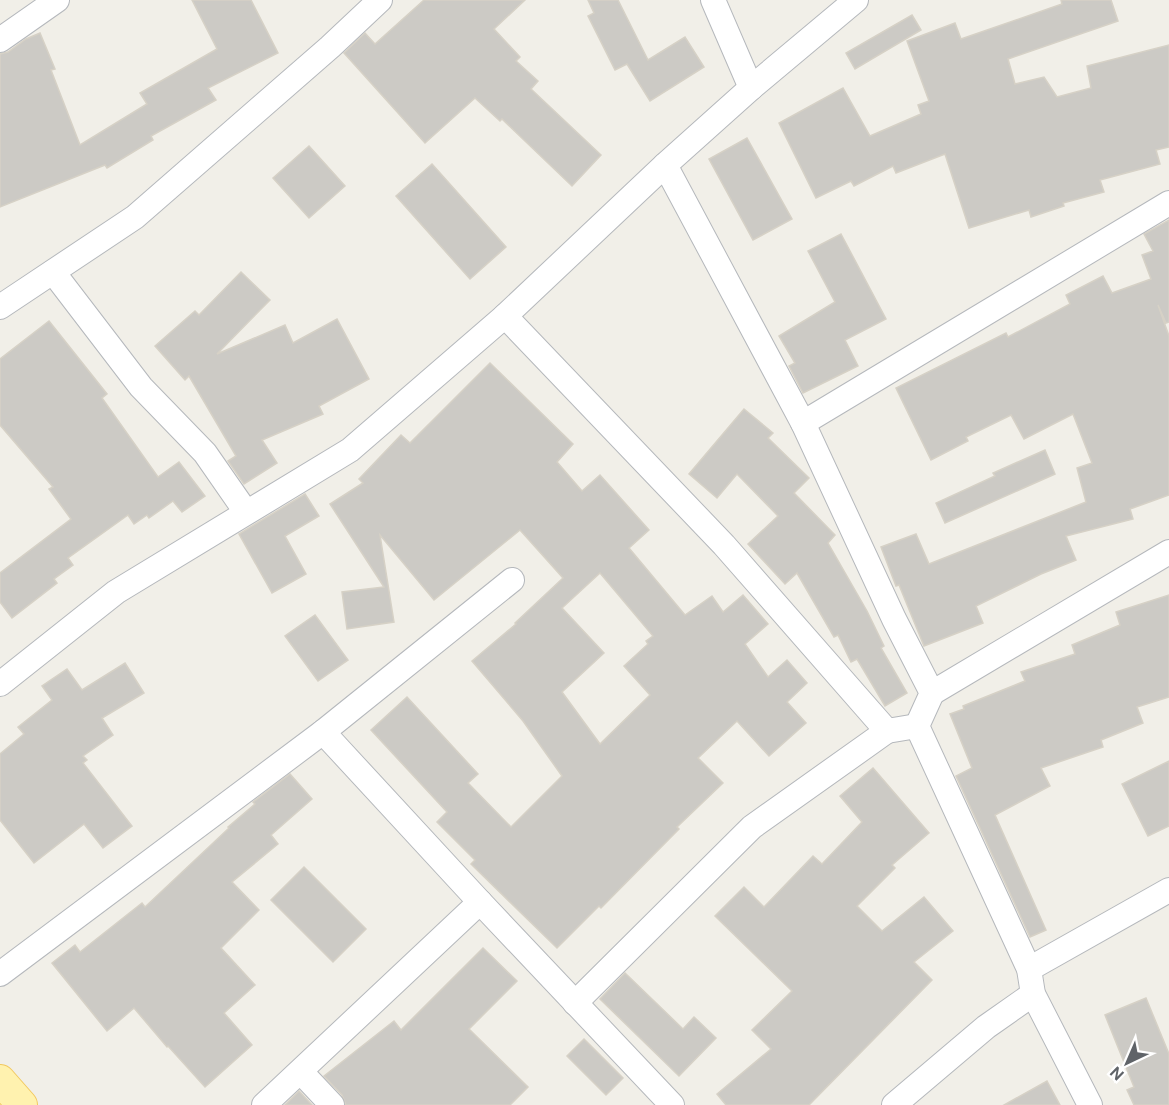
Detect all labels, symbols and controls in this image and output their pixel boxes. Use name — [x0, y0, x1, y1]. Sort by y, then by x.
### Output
north arrow — [1097, 1033, 1157, 1093]
text: N — [1105, 1062, 1128, 1085]

